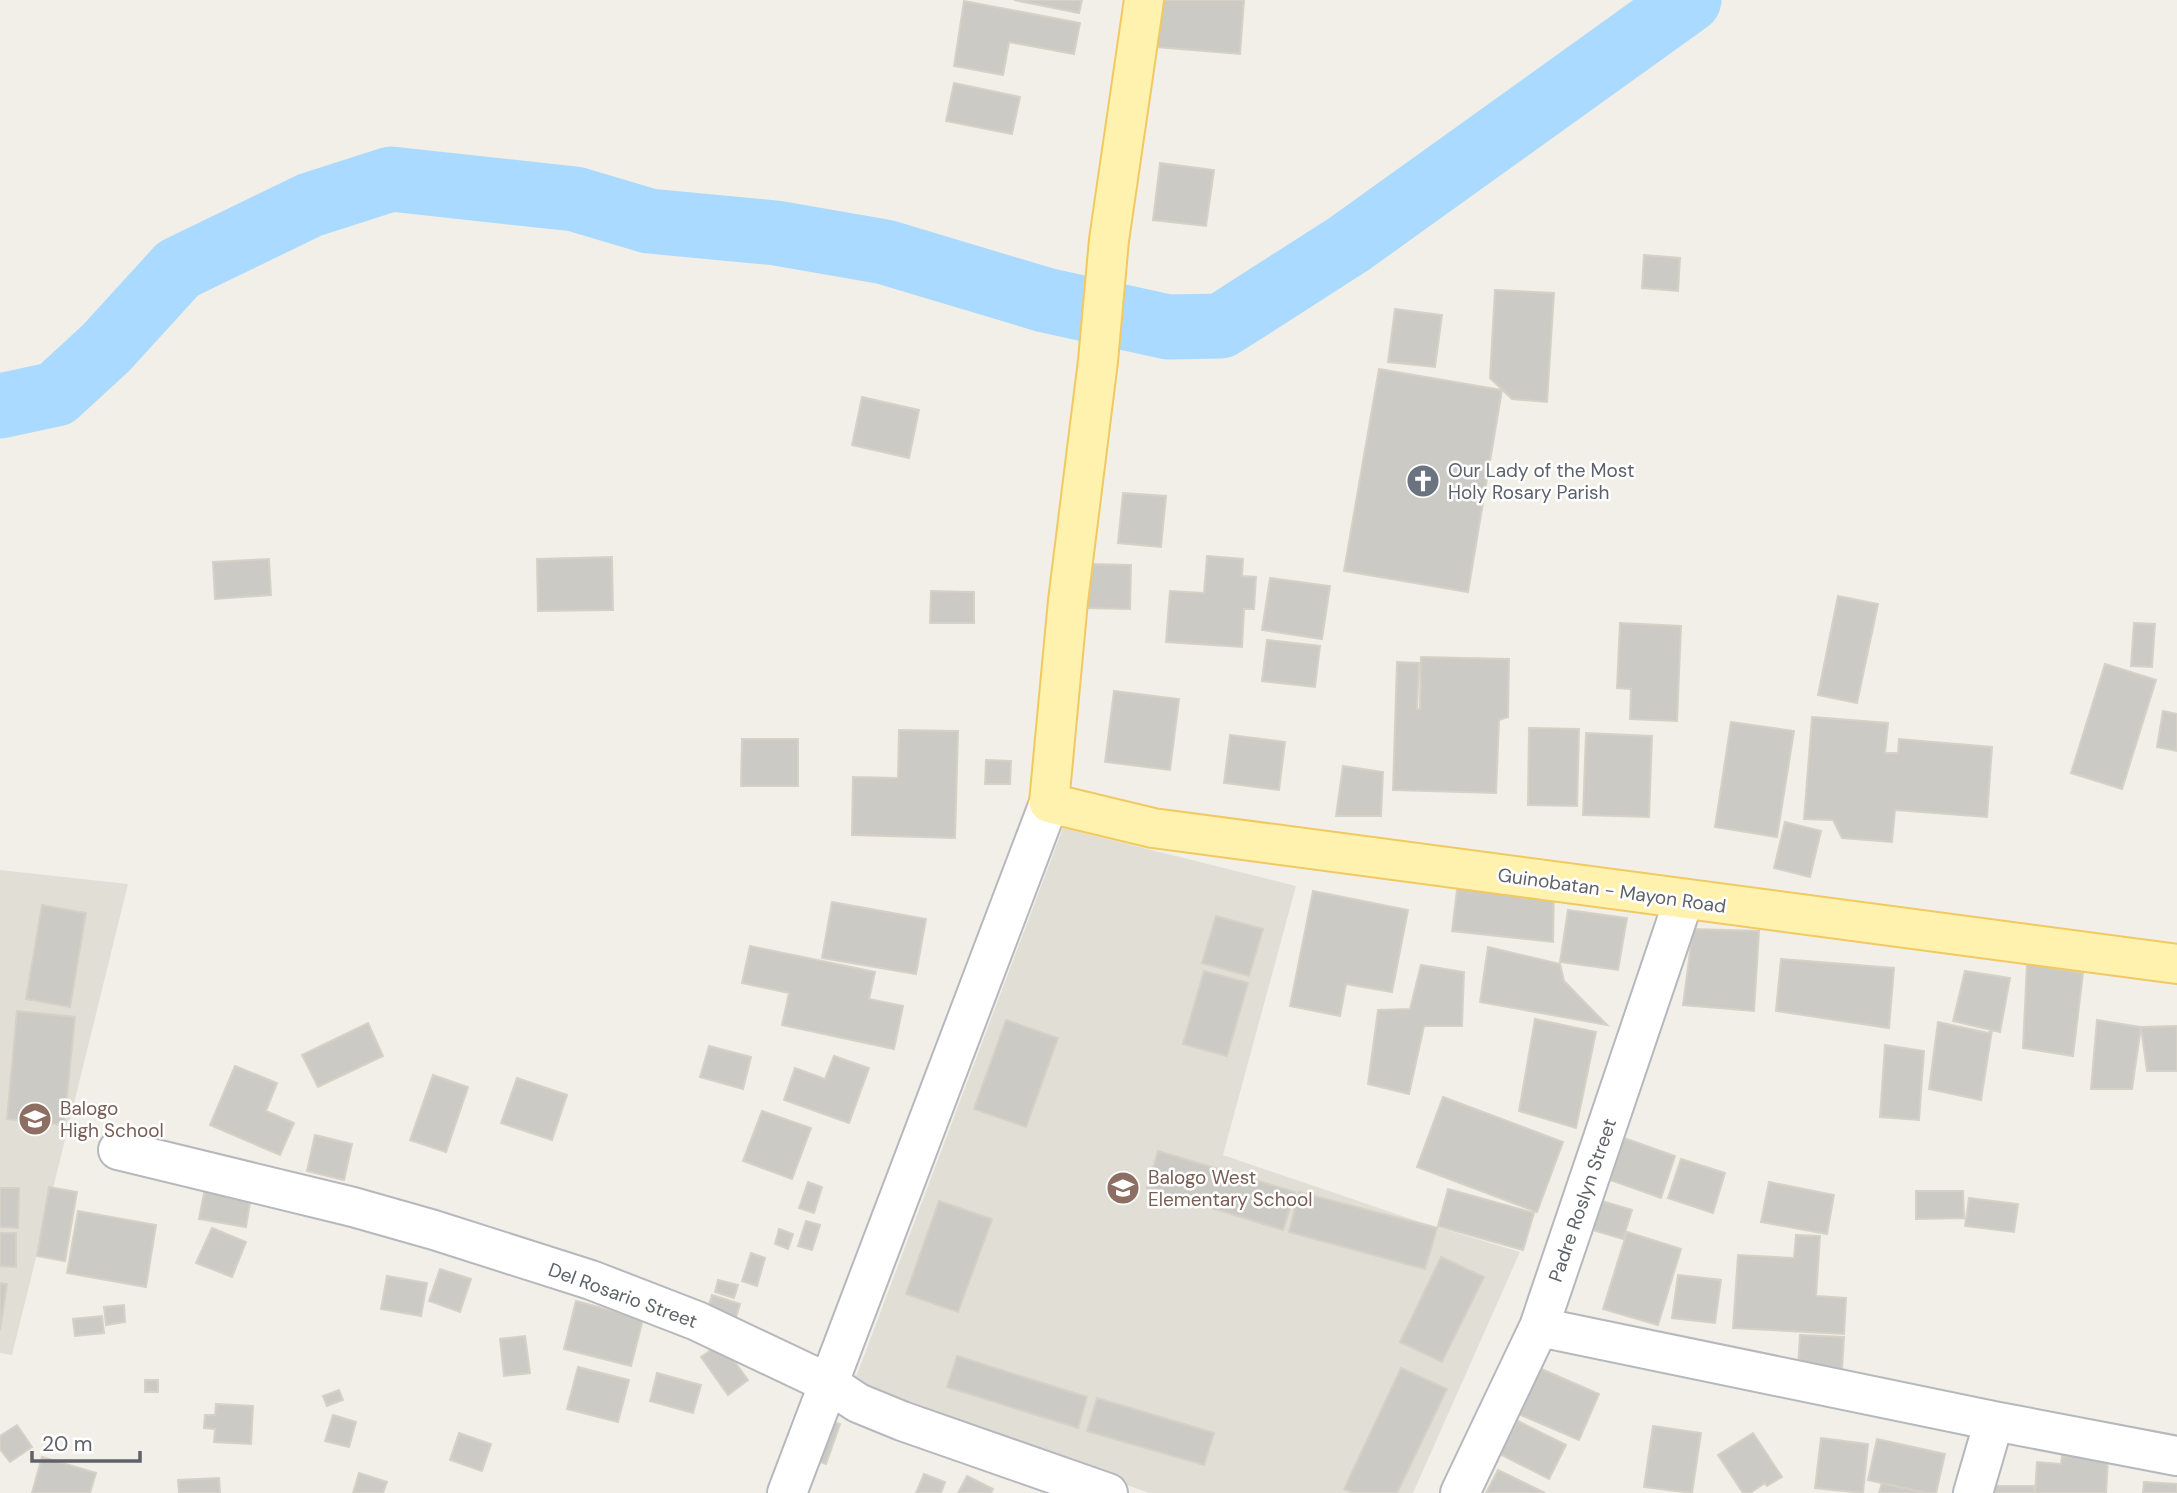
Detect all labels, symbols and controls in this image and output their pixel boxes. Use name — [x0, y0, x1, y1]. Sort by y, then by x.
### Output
place label: Our Lady of the Most Holy Rosary Parish — [1448, 458, 1634, 505]
church icon: Our Lady of the Most Holy Rosary Parish — [1404, 462, 1442, 500]
street label: Guinobatan - Mayon Road — [1496, 862, 1728, 919]
place label: Balogo High School — [60, 1096, 164, 1143]
school or university icon: Balogo High School — [16, 1100, 54, 1138]
street label: Padre Roslyn Street — [1543, 1115, 1622, 1285]
place label: Balogo West Elementary School — [1148, 1165, 1312, 1212]
school or university icon: Balogo West Elementary School — [1104, 1169, 1142, 1207]
street label: Del Rosario Street — [545, 1257, 701, 1334]
scale bar — [32, 1420, 140, 1464]
text: 20 m — [42, 1430, 93, 1458]

